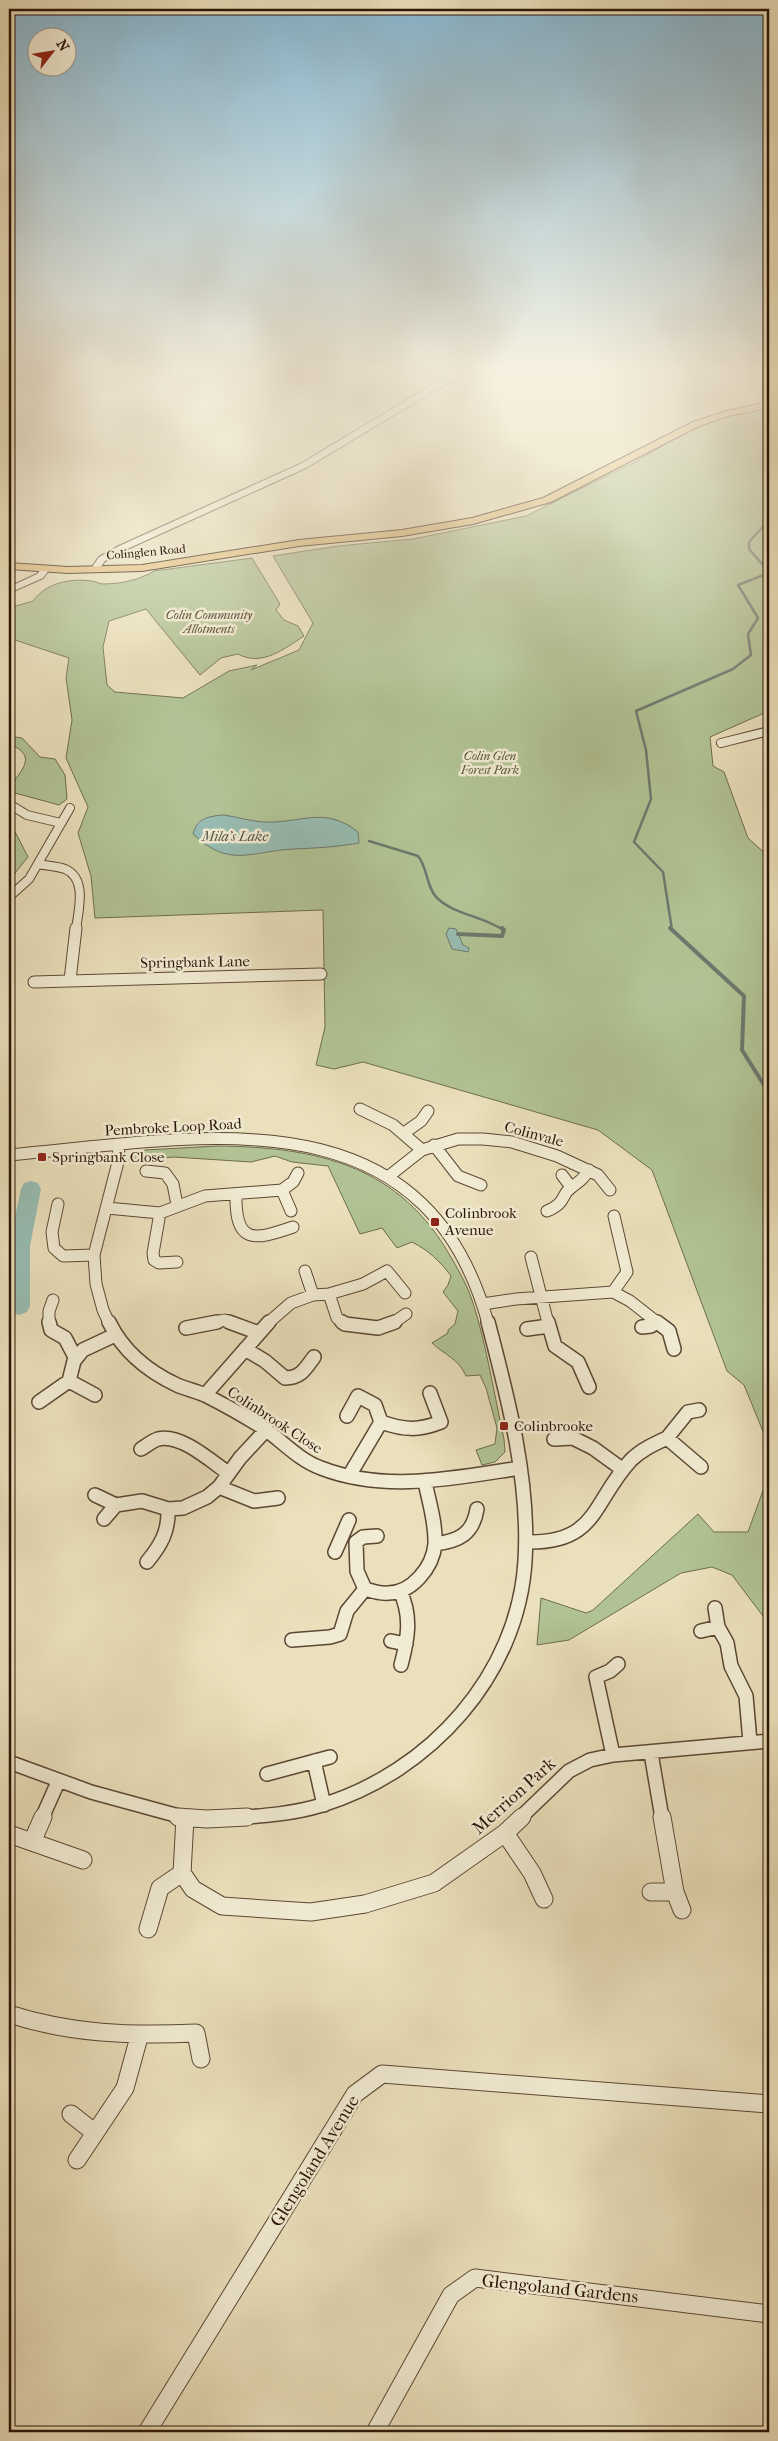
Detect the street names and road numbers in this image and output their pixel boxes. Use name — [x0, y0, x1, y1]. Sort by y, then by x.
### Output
street label: Colinglen Road — [106, 542, 187, 562]
street label: Springbank Lane — [140, 952, 251, 972]
street label: Pembroke Loop Road — [104, 1114, 243, 1140]
street label: Colinvale — [503, 1117, 566, 1151]
street label: Colinbrook Close — [224, 1383, 326, 1458]
street label: Merrion Park — [468, 1753, 560, 1839]
street label: Glengoland Avenue — [266, 2091, 364, 2231]
street label: Glengoland Gardens — [481, 2270, 640, 2308]

